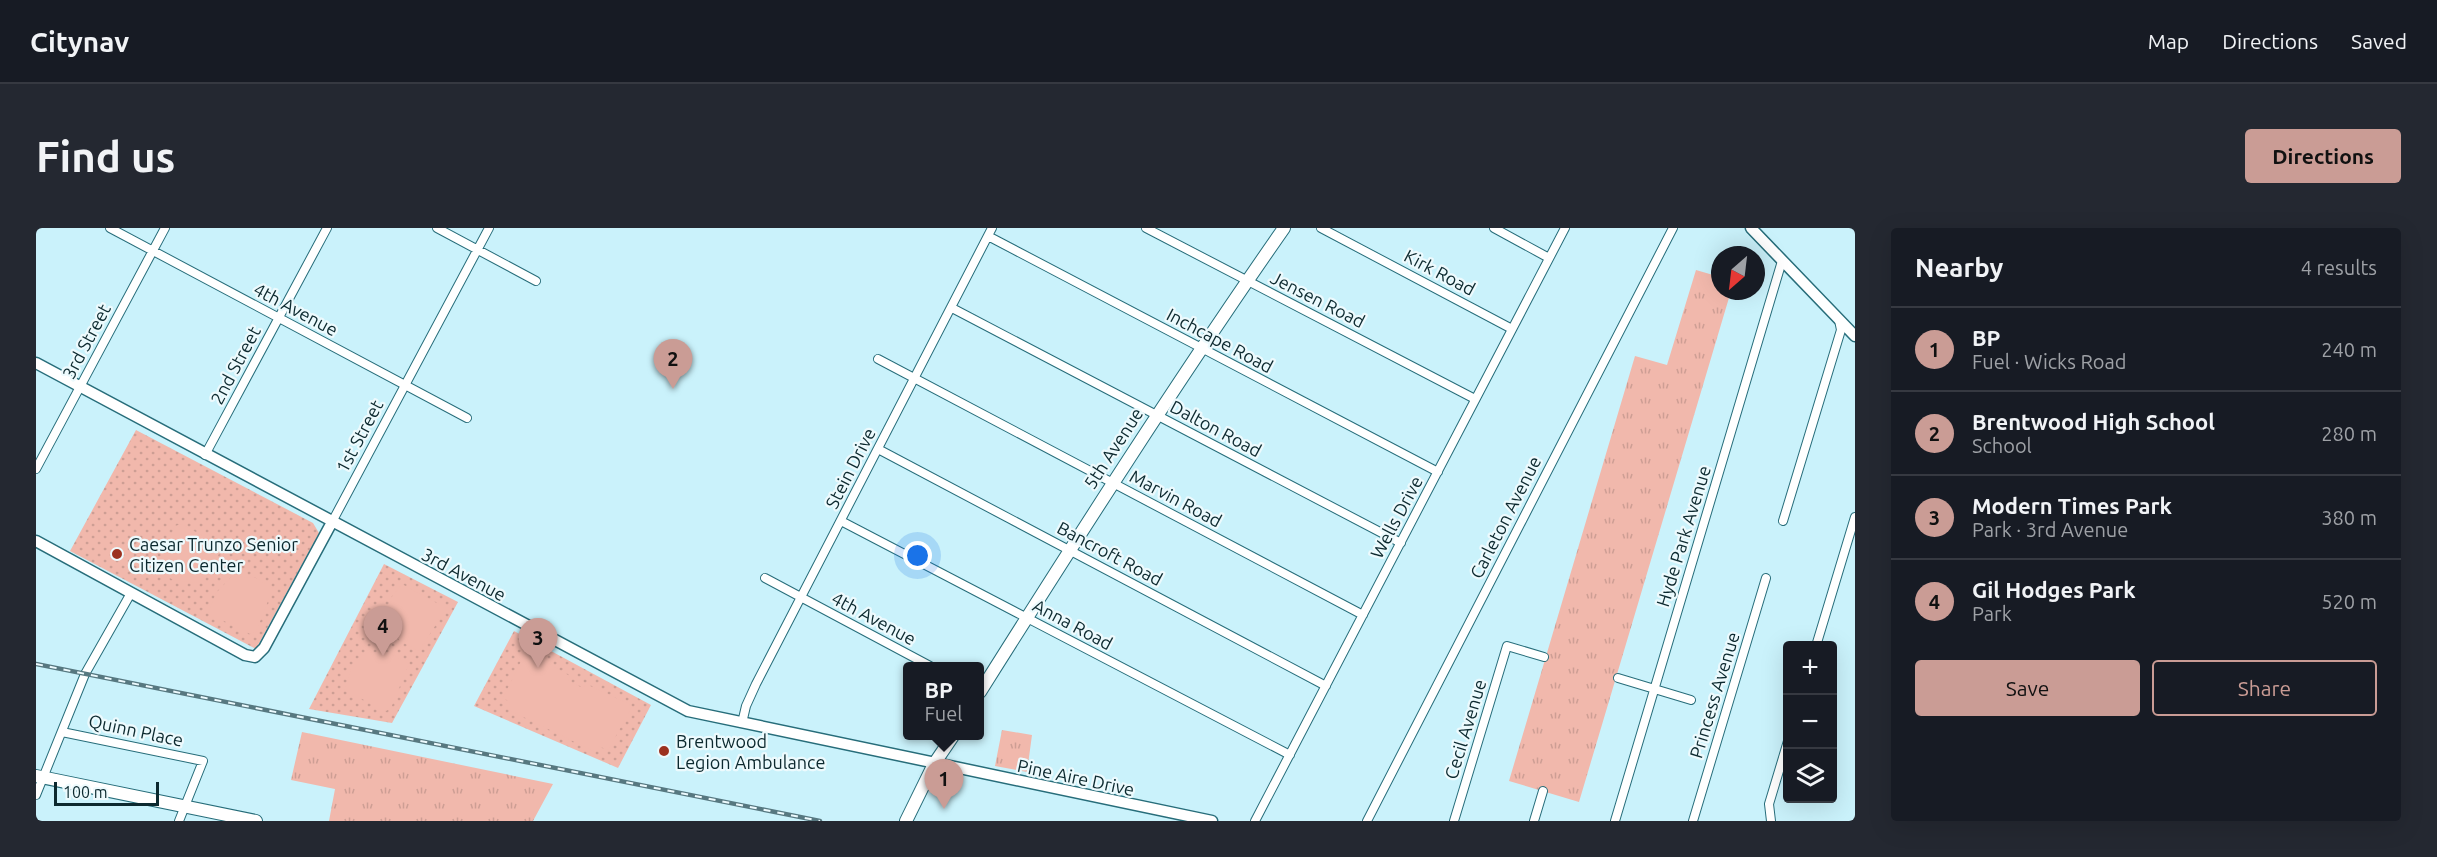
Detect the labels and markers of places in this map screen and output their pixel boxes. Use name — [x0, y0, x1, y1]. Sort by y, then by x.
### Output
pin: 2 — [654, 340, 692, 389]
place label: Caesar Trunzo Senior Citizen Center — [129, 534, 298, 575]
marker: Caesar Trunzo Senior Citizen Center — [110, 547, 124, 561]
pin: 4 — [364, 606, 402, 656]
pin: 3 — [518, 618, 558, 668]
place label: Brentwood Legion Ambulance — [676, 731, 825, 772]
marker: Brentwood Legion Ambulance — [657, 744, 671, 758]
pin: 1 — [924, 760, 964, 809]

